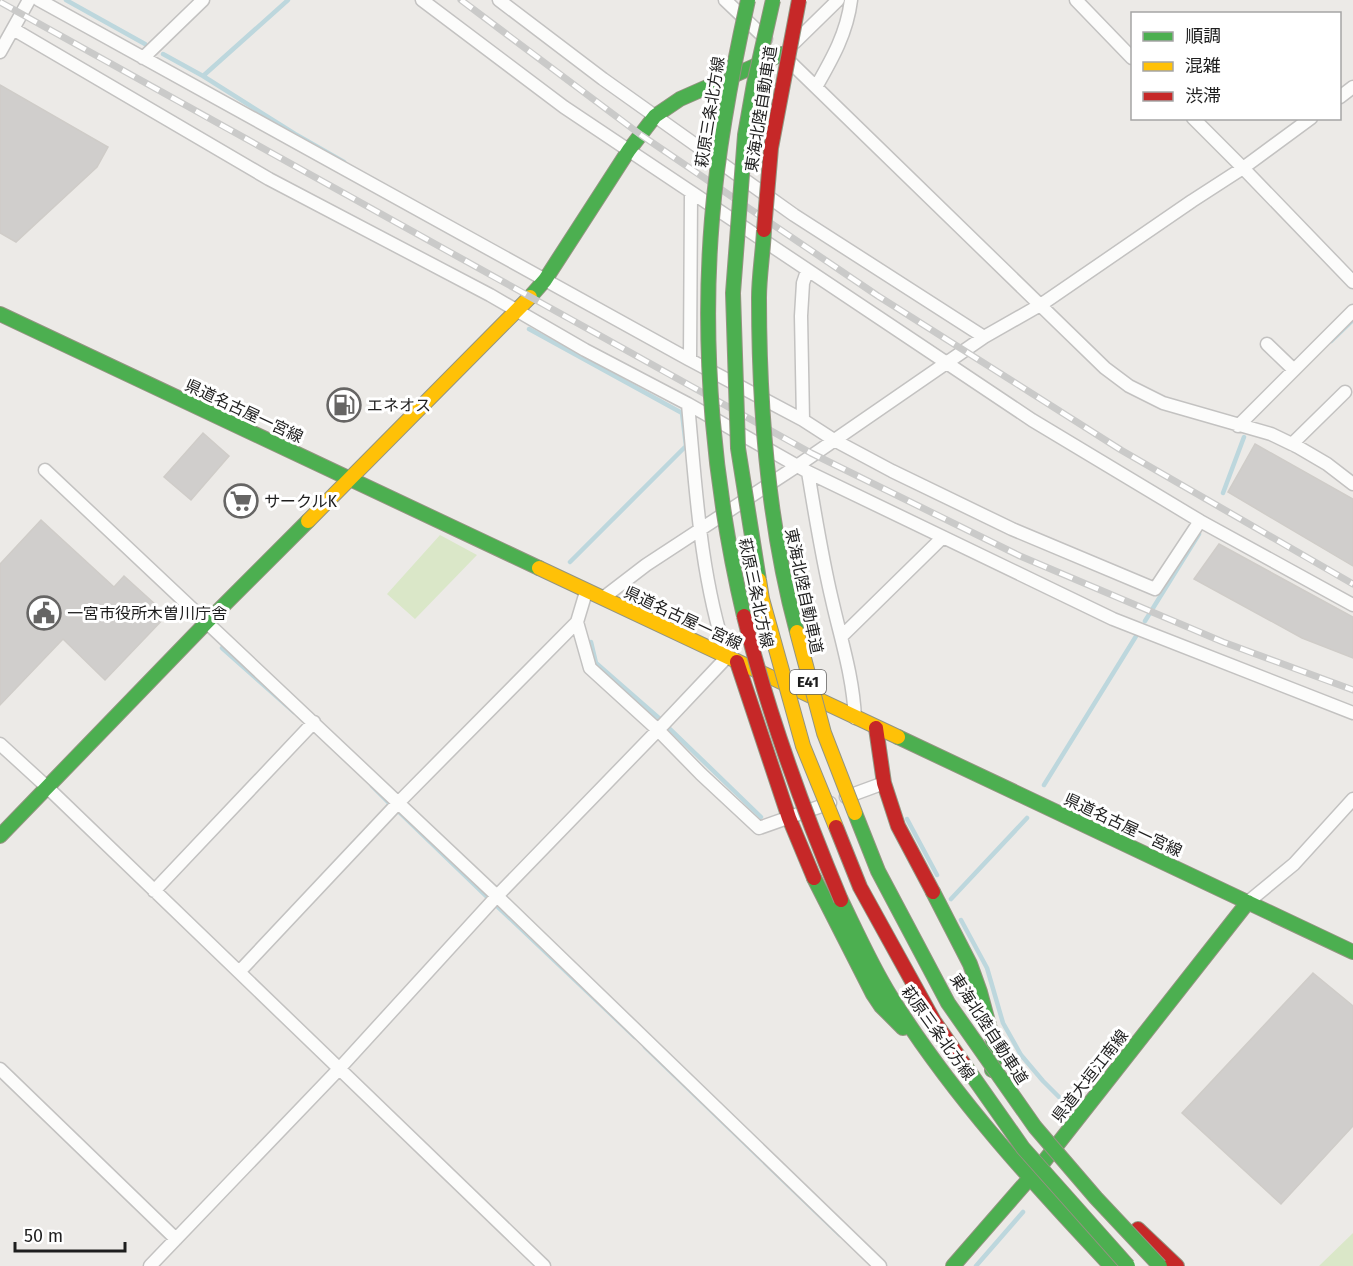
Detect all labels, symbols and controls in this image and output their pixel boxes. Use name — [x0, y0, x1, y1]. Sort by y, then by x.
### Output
legend — [1131, 12, 1341, 120]
text: 順調 — [1185, 25, 1221, 47]
street label: 東海北陸自動車道 — [742, 44, 780, 174]
street label: 萩原三条北方線 — [692, 55, 728, 169]
text: 混雑 — [1185, 55, 1221, 77]
text: 渋滞 — [1185, 85, 1221, 107]
street label: 県道名古屋一宮線 — [182, 375, 306, 447]
fuel station icon: エネオス — [326, 387, 362, 423]
place label: エネオス — [367, 396, 431, 415]
supermarket icon: サークルK — [223, 483, 259, 519]
place label: サークルK — [264, 492, 338, 511]
street label: 東海北陸自動車道 — [781, 526, 827, 656]
street label: 萩原三条北方線 — [735, 536, 777, 650]
street label: 県道名古屋一宮線 — [621, 582, 745, 654]
public building icon: 一宮市役所木曽川庁舎 — [26, 595, 62, 631]
place label: 一宮市役所木曽川庁舎 — [67, 604, 227, 623]
road number: E41 — [790, 670, 826, 694]
street label: 県道名古屋一宮線 — [1061, 789, 1185, 861]
street label: 東海北陸自動車道 — [946, 970, 1032, 1088]
street label: 萩原三条北方線 — [897, 982, 979, 1084]
street label: 県道大垣江南線 — [1048, 1026, 1132, 1126]
scale bar — [15, 1215, 124, 1253]
text: 50 m — [24, 1225, 63, 1247]

